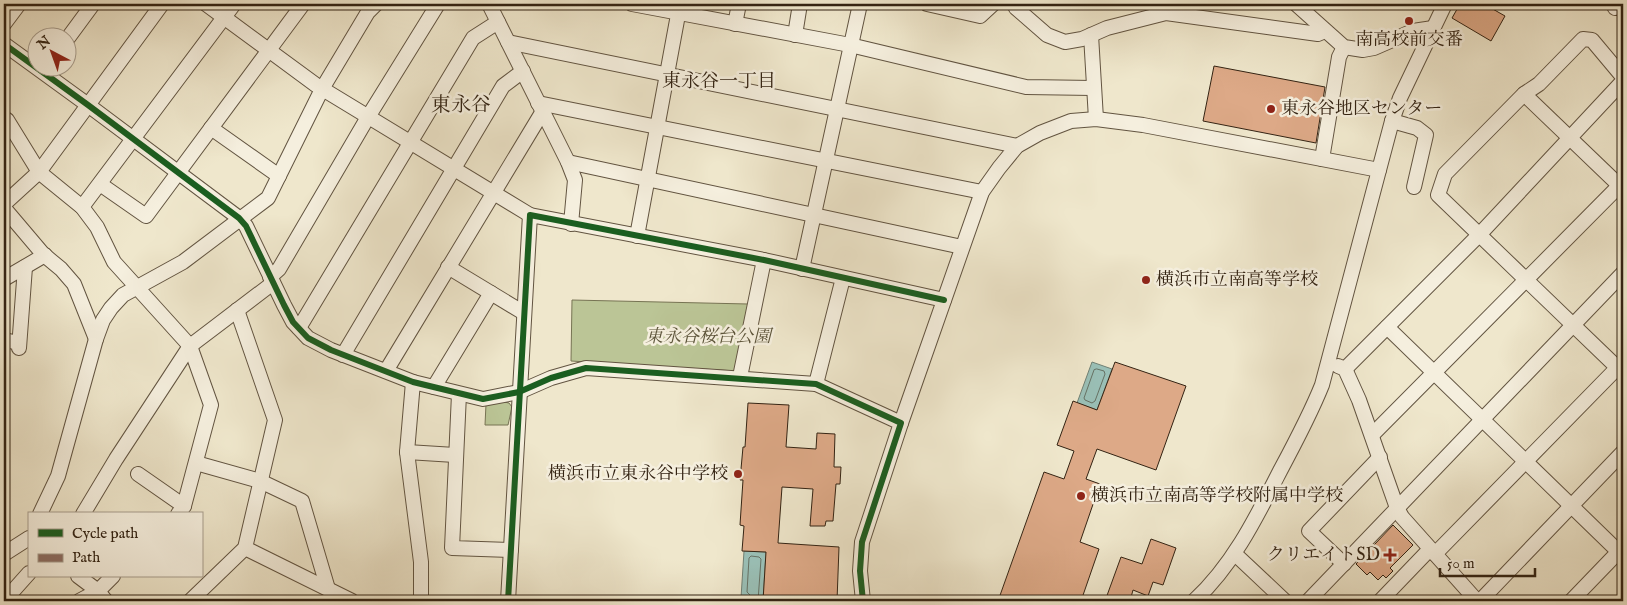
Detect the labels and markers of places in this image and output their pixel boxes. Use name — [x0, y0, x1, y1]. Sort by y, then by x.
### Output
marker: 南高校前交番 — [1403, 15, 1415, 27]
place label: 南高校前交番 — [1355, 29, 1463, 52]
place label: 東永谷地区センター — [1281, 98, 1442, 121]
marker: 東永谷地区センター — [1265, 103, 1277, 115]
place label: 横浜市立南高等学校 — [1156, 269, 1318, 292]
marker: 横浜市立南高等学校 — [1140, 274, 1152, 286]
place label: 横浜市立東永谷中学校 — [548, 463, 728, 486]
marker: 横浜市立東永谷中学校 — [732, 468, 744, 480]
place label: 横浜市立南高等学校附属中学校 — [1091, 485, 1343, 508]
marker: 横浜市立南高等学校附属中学校 — [1075, 490, 1087, 502]
place label: クリエイトSD — [1267, 544, 1380, 567]
marker: クリエイトSD — [1384, 549, 1396, 561]

